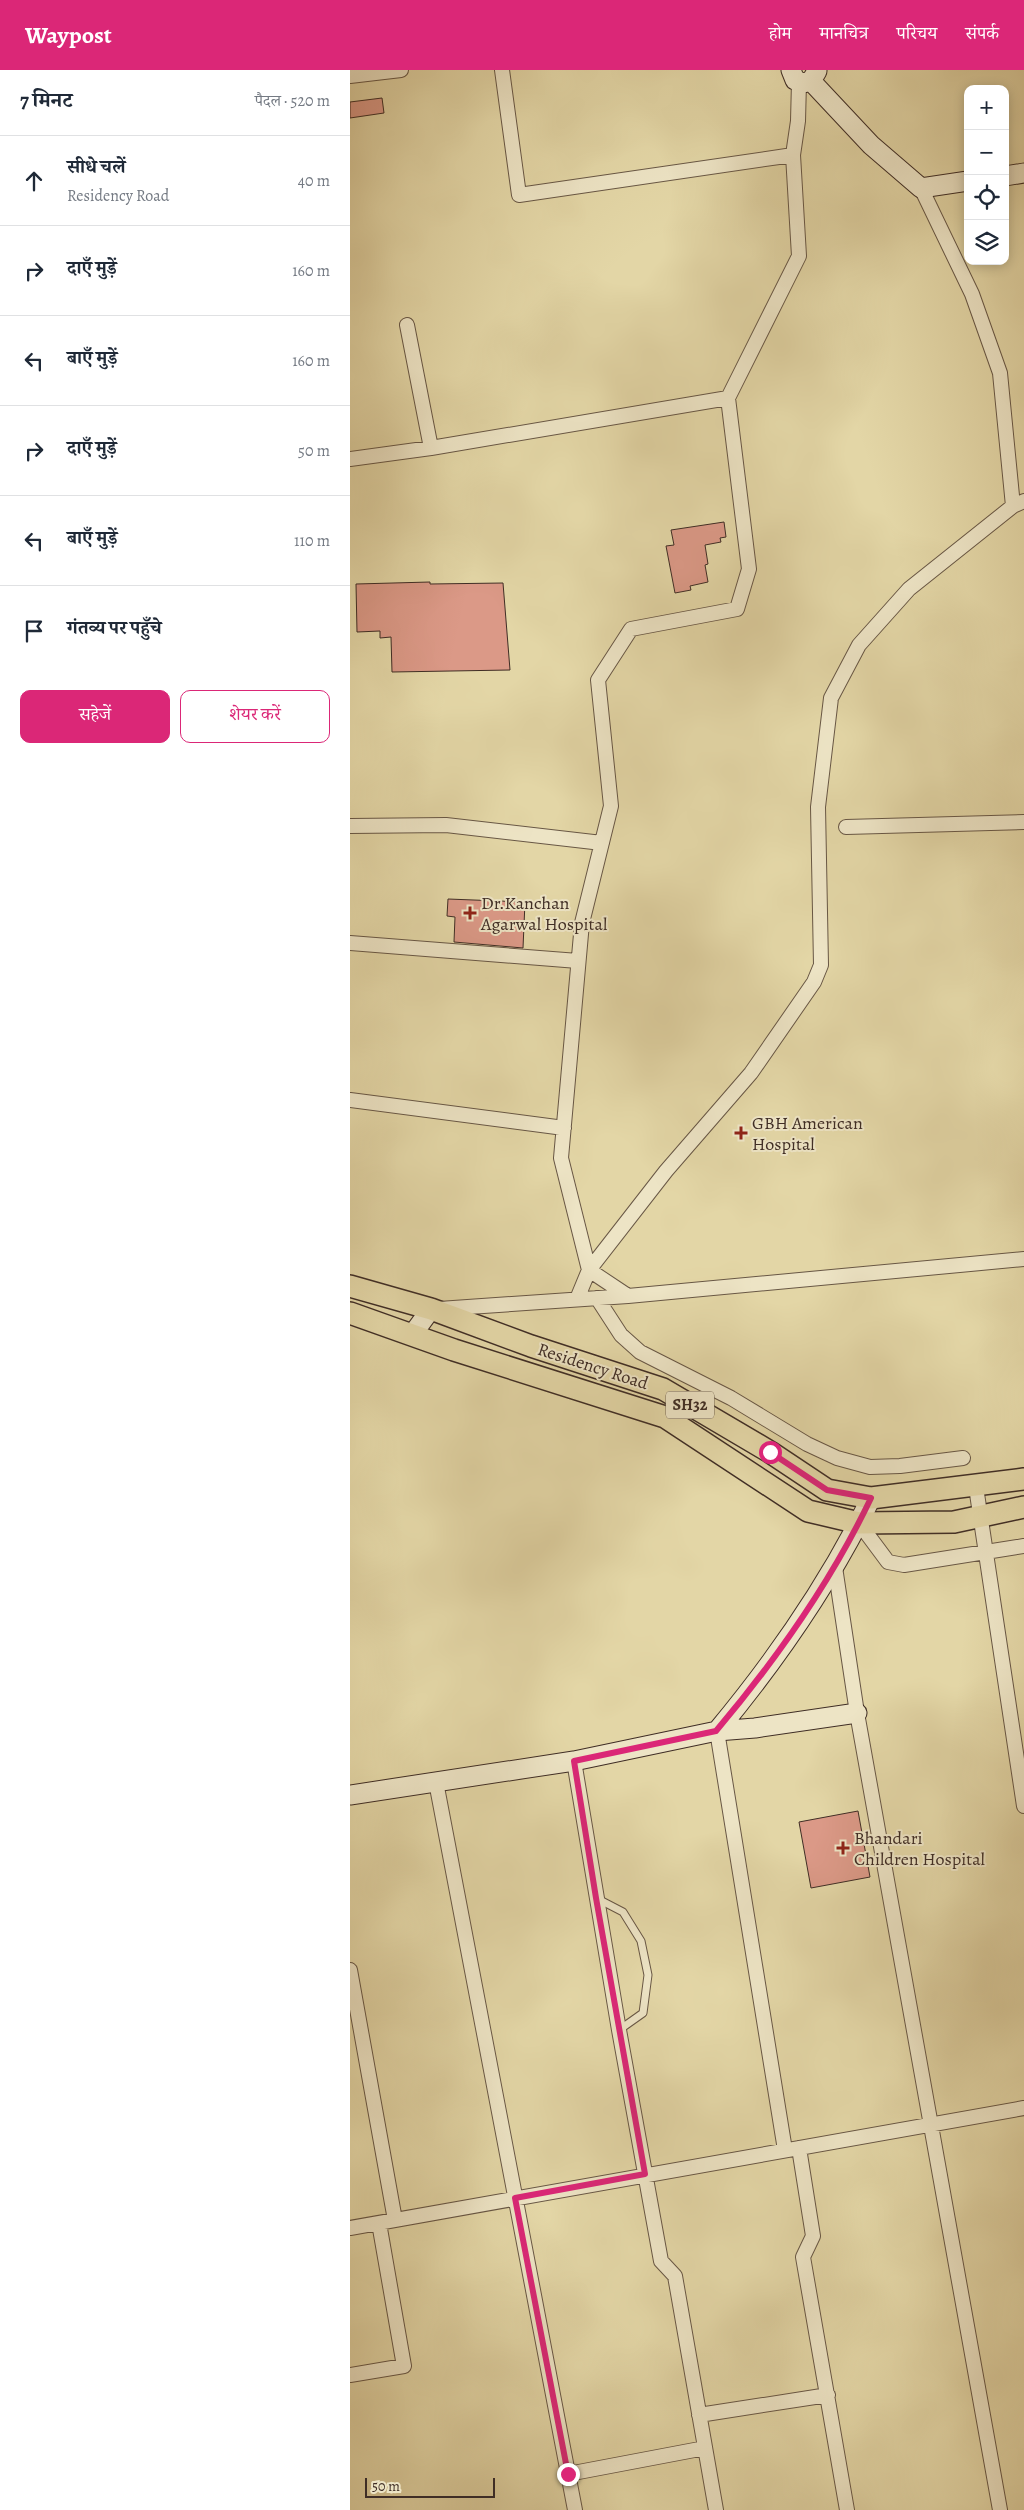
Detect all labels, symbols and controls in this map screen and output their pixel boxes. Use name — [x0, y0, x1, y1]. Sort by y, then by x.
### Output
text: Waypost — [25, 19, 112, 51]
text: होम — [769, 21, 792, 45]
text: मानचित्र — [820, 21, 868, 45]
text: परिचय — [896, 21, 937, 45]
text: संपर्क — [965, 21, 999, 45]
map controls — [964, 85, 1009, 265]
button: + — [964, 85, 1009, 130]
text: 7 मिनट — [20, 86, 72, 114]
text: पैदल · 520 m — [255, 90, 330, 112]
button: − — [964, 130, 1009, 175]
text: सीधे चलें — [67, 154, 125, 180]
icon: ahead — [20, 167, 48, 195]
text: 40 m — [298, 170, 330, 192]
button: locate — [964, 175, 1009, 220]
text: Residency Road — [67, 185, 169, 207]
button: layers — [964, 220, 1009, 265]
text: दाएँ मुड़ें — [67, 255, 117, 281]
icon: right — [20, 257, 48, 285]
text: 160 m — [292, 260, 330, 282]
text: बाएँ मुड़ें — [67, 345, 117, 371]
icon: left — [20, 347, 48, 375]
text: 160 m — [292, 350, 330, 372]
text: दाएँ मुड़ें — [67, 435, 117, 461]
icon: right — [20, 437, 48, 465]
text: 50 m — [298, 440, 330, 462]
text: बाएँ मुड़ें — [67, 525, 117, 551]
icon: left — [20, 527, 48, 555]
text: 110 m — [294, 530, 330, 552]
text: गंतव्य पर पहुँचे — [67, 615, 162, 641]
icon: arrive — [20, 617, 48, 645]
button: सहेजें — [20, 690, 170, 743]
button: शेयर करें — [180, 690, 330, 743]
place label: Dr.Kanchan Agarwal Hospital — [480, 891, 608, 936]
marker: Dr.Kanchan Agarwal Hospital — [463, 906, 477, 920]
place label: GBH American Hospital — [752, 1111, 863, 1156]
marker: GBH American Hospital — [734, 1126, 748, 1140]
street label: Residency Road — [535, 1337, 652, 1395]
road number: SH32 — [666, 1392, 714, 1418]
route start — [759, 1441, 782, 1464]
place label: Bhandari Children Hospital — [854, 1826, 986, 1871]
marker: Bhandari Children Hospital — [836, 1841, 850, 1855]
route end — [557, 2463, 580, 2486]
scale bar — [365, 2475, 495, 2498]
text: 50 m — [372, 2477, 400, 2496]

